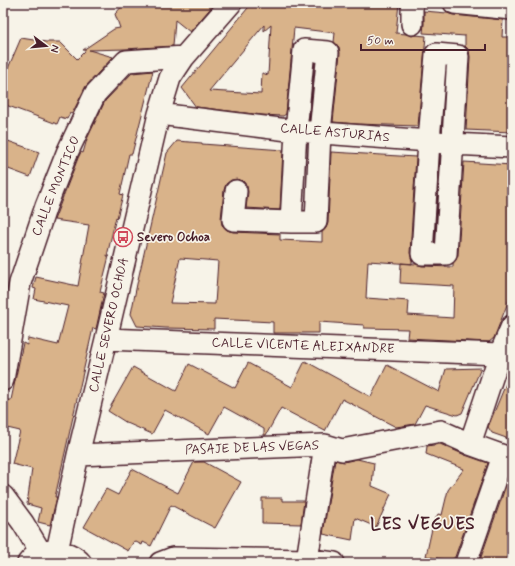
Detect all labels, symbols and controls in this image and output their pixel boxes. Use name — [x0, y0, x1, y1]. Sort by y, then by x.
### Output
north arrow — [26, 26, 66, 66]
scale bar — [361, 26, 485, 52]
text: 50 m — [367, 33, 394, 49]
text: N — [47, 43, 62, 54]
street label: CALLE ASTURIAS — [280, 120, 390, 146]
street label: CALLE MONTICO — [28, 133, 84, 239]
bus stop icon: Severo Ochoa — [112, 226, 134, 248]
place label: Severo Ochoa — [137, 229, 210, 246]
street label: CALLE SEVERO OCHOA — [85, 256, 133, 394]
street label: CALLE VICENTE ALEIXANDRE — [211, 334, 395, 358]
street label: PASAJE DE LAS VEGAS — [185, 437, 320, 459]
district label: LES VEGUES — [370, 513, 476, 535]

